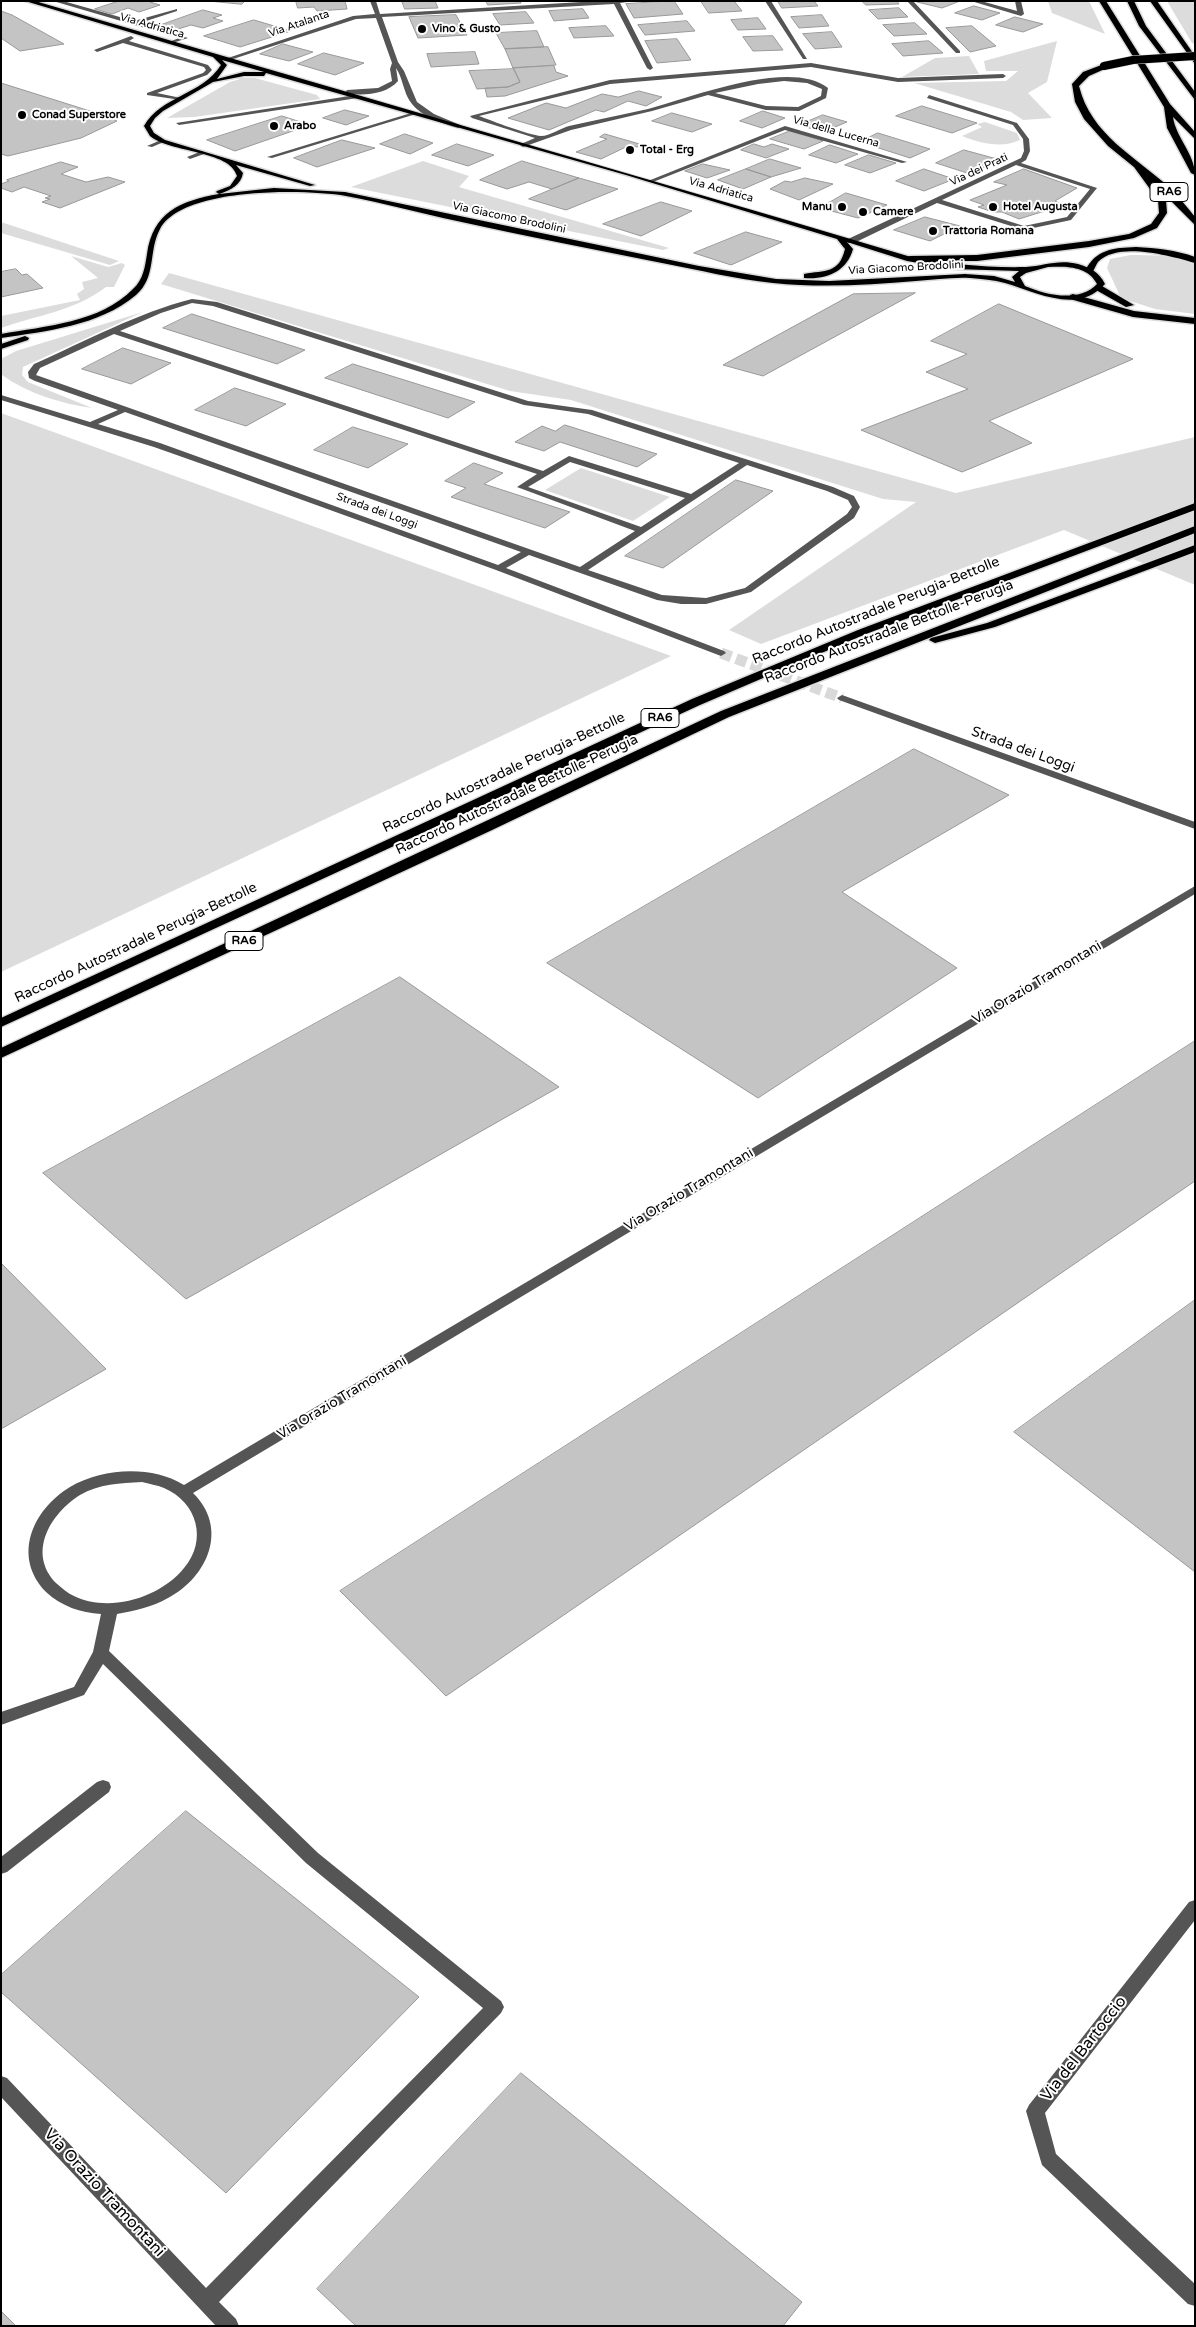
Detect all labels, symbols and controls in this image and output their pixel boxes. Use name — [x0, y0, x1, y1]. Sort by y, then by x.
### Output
street label: Via Atalanta — [267, 7, 331, 41]
street label: Via Adriatica — [118, 11, 186, 41]
place label: Vino & Gusto — [432, 22, 500, 36]
marker: Vino & Gusto — [416, 23, 428, 35]
place label: Conad Superstore — [32, 108, 126, 122]
marker: Conad Superstore — [16, 109, 28, 121]
street label: Via della Lucerna — [791, 113, 881, 151]
place label: Arabo — [284, 119, 316, 133]
marker: Arabo — [268, 120, 280, 132]
place label: Total - Erg — [640, 143, 694, 157]
marker: Total - Erg — [624, 144, 636, 156]
street label: Via dei Prati — [948, 151, 1010, 189]
street label: Via Adriatica — [687, 175, 755, 205]
road number: RA6 — [1150, 182, 1188, 202]
street label: Via Giacomo Brodolini — [451, 200, 567, 236]
place label: Manu — [802, 200, 832, 214]
place label: Hotel Augusta — [1003, 200, 1078, 214]
marker: Manu — [836, 201, 848, 213]
marker: Hotel Augusta — [987, 201, 999, 213]
place label: Camere — [873, 205, 913, 219]
marker: Camere — [857, 206, 869, 218]
place label: Trattoria Romana — [943, 224, 1034, 238]
marker: Trattoria Romana — [927, 225, 939, 237]
street label: Via Giacomo Brodolini — [848, 258, 964, 278]
street label: Strada dei Loggi — [335, 490, 419, 532]
street label: Raccordo Autostradale Perugia-Bettolle — [750, 554, 1002, 668]
street label: Raccordo Autostradale Bettolle-Perugia — [762, 577, 1016, 687]
road number: RA6 — [641, 708, 679, 728]
street label: Raccordo Autostradale Perugia-Bettolle — [380, 709, 628, 837]
street label: Strada dei Loggi — [969, 723, 1077, 777]
street label: Raccordo Autostradale Bettolle-Perugia — [393, 731, 641, 859]
street label: Raccordo Autostradale Perugia-Bettolle — [12, 879, 260, 1007]
road number: RA6 — [225, 931, 263, 950]
street label: Via Orazio Tramontani — [969, 938, 1105, 1028]
street label: Via Orazio Tramontani — [621, 1145, 757, 1235]
street label: Via Orazio Tramontani — [274, 1353, 410, 1443]
street label: Via del Bartoccio — [1037, 1993, 1131, 2105]
street label: Via Orazio Tramontani — [39, 2125, 169, 2261]

